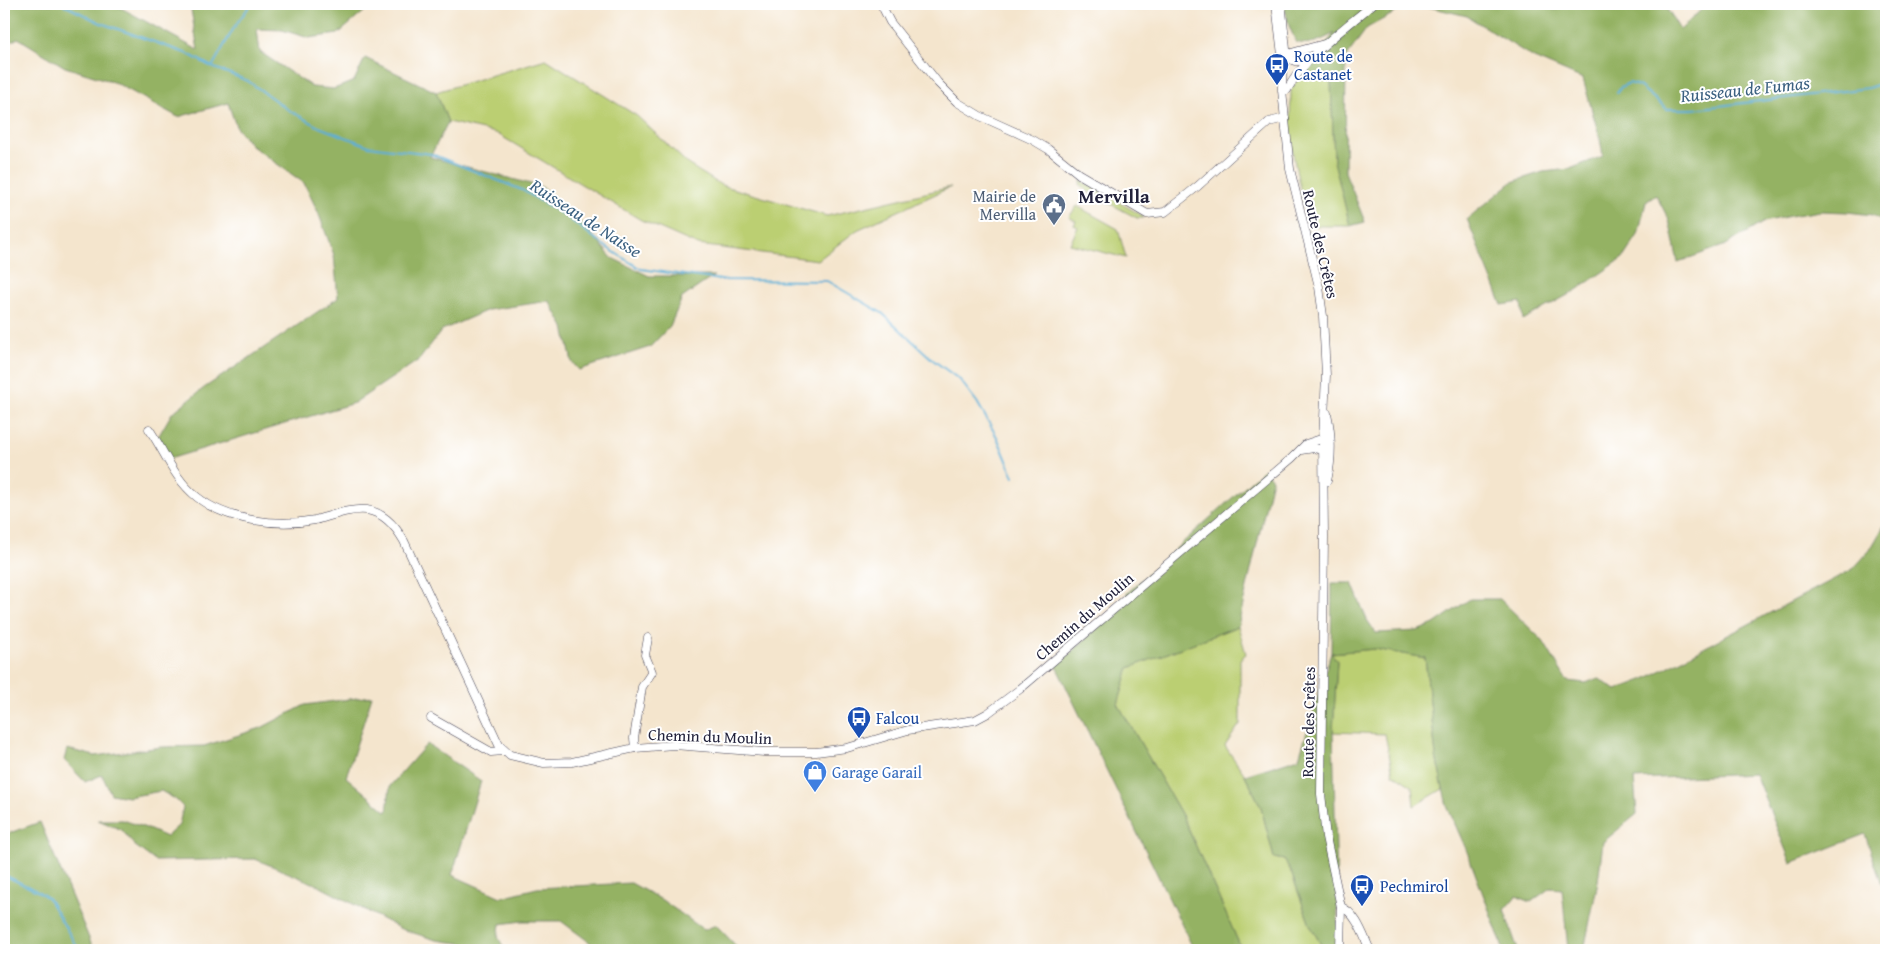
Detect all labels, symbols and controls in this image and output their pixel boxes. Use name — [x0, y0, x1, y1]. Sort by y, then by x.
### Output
place label: Route de Castanet — [1294, 44, 1353, 86]
bus stop icon: Route de Castanet — [1264, 52, 1290, 86]
water label: Ruisseau de Fumas — [1678, 69, 1811, 109]
water label: Ruisseau de Naisse — [524, 171, 647, 264]
district label: Mervilla — [1078, 182, 1150, 210]
place label: Mairie de Mervilla — [973, 184, 1036, 226]
street label: Route des Crêtes — [1297, 187, 1345, 301]
public building icon: Mairie de Mervilla — [1041, 192, 1067, 226]
street label: Chemin du Moulin — [1029, 566, 1139, 666]
street label: Route des Crêtes — [1295, 666, 1321, 778]
bus stop icon: Falcou — [846, 705, 872, 739]
place label: Falcou — [876, 706, 919, 730]
street label: Chemin du Moulin — [648, 722, 772, 750]
shop icon: Garage Garail — [802, 759, 828, 793]
place label: Garage Garail — [832, 760, 922, 784]
bus stop icon: Pechmirol — [1349, 873, 1375, 907]
place label: Pechmirol — [1380, 874, 1449, 898]

